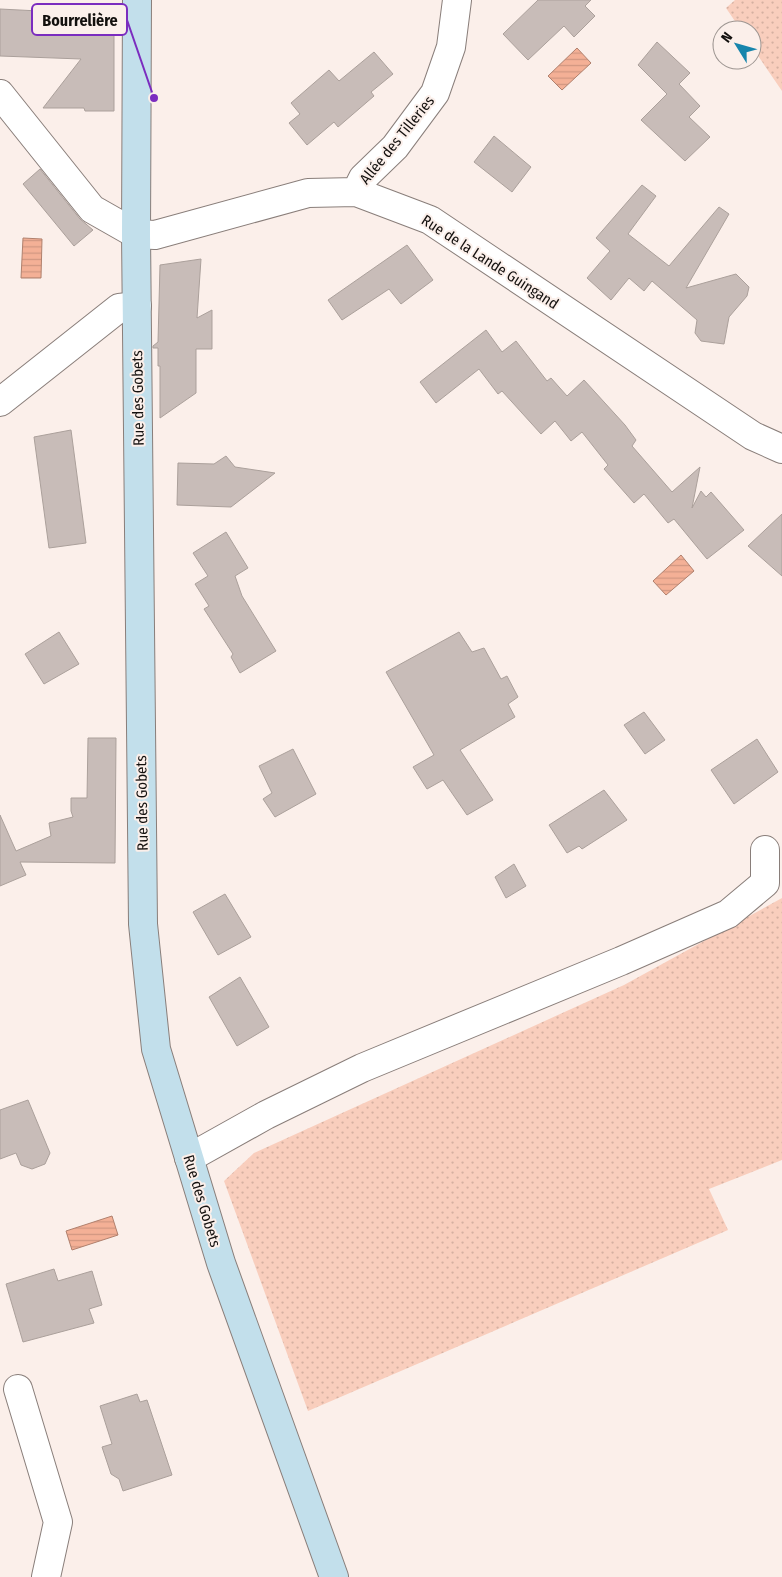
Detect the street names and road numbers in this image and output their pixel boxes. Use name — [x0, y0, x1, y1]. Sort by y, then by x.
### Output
street label: Allée des Tilleries — [356, 92, 438, 188]
street label: Rue de la Lande Guingand — [418, 211, 562, 313]
street label: Rue des Gobets — [128, 350, 148, 446]
street label: Rue des Gobets — [132, 755, 152, 851]
street label: Rue des Gobets — [179, 1153, 225, 1249]

